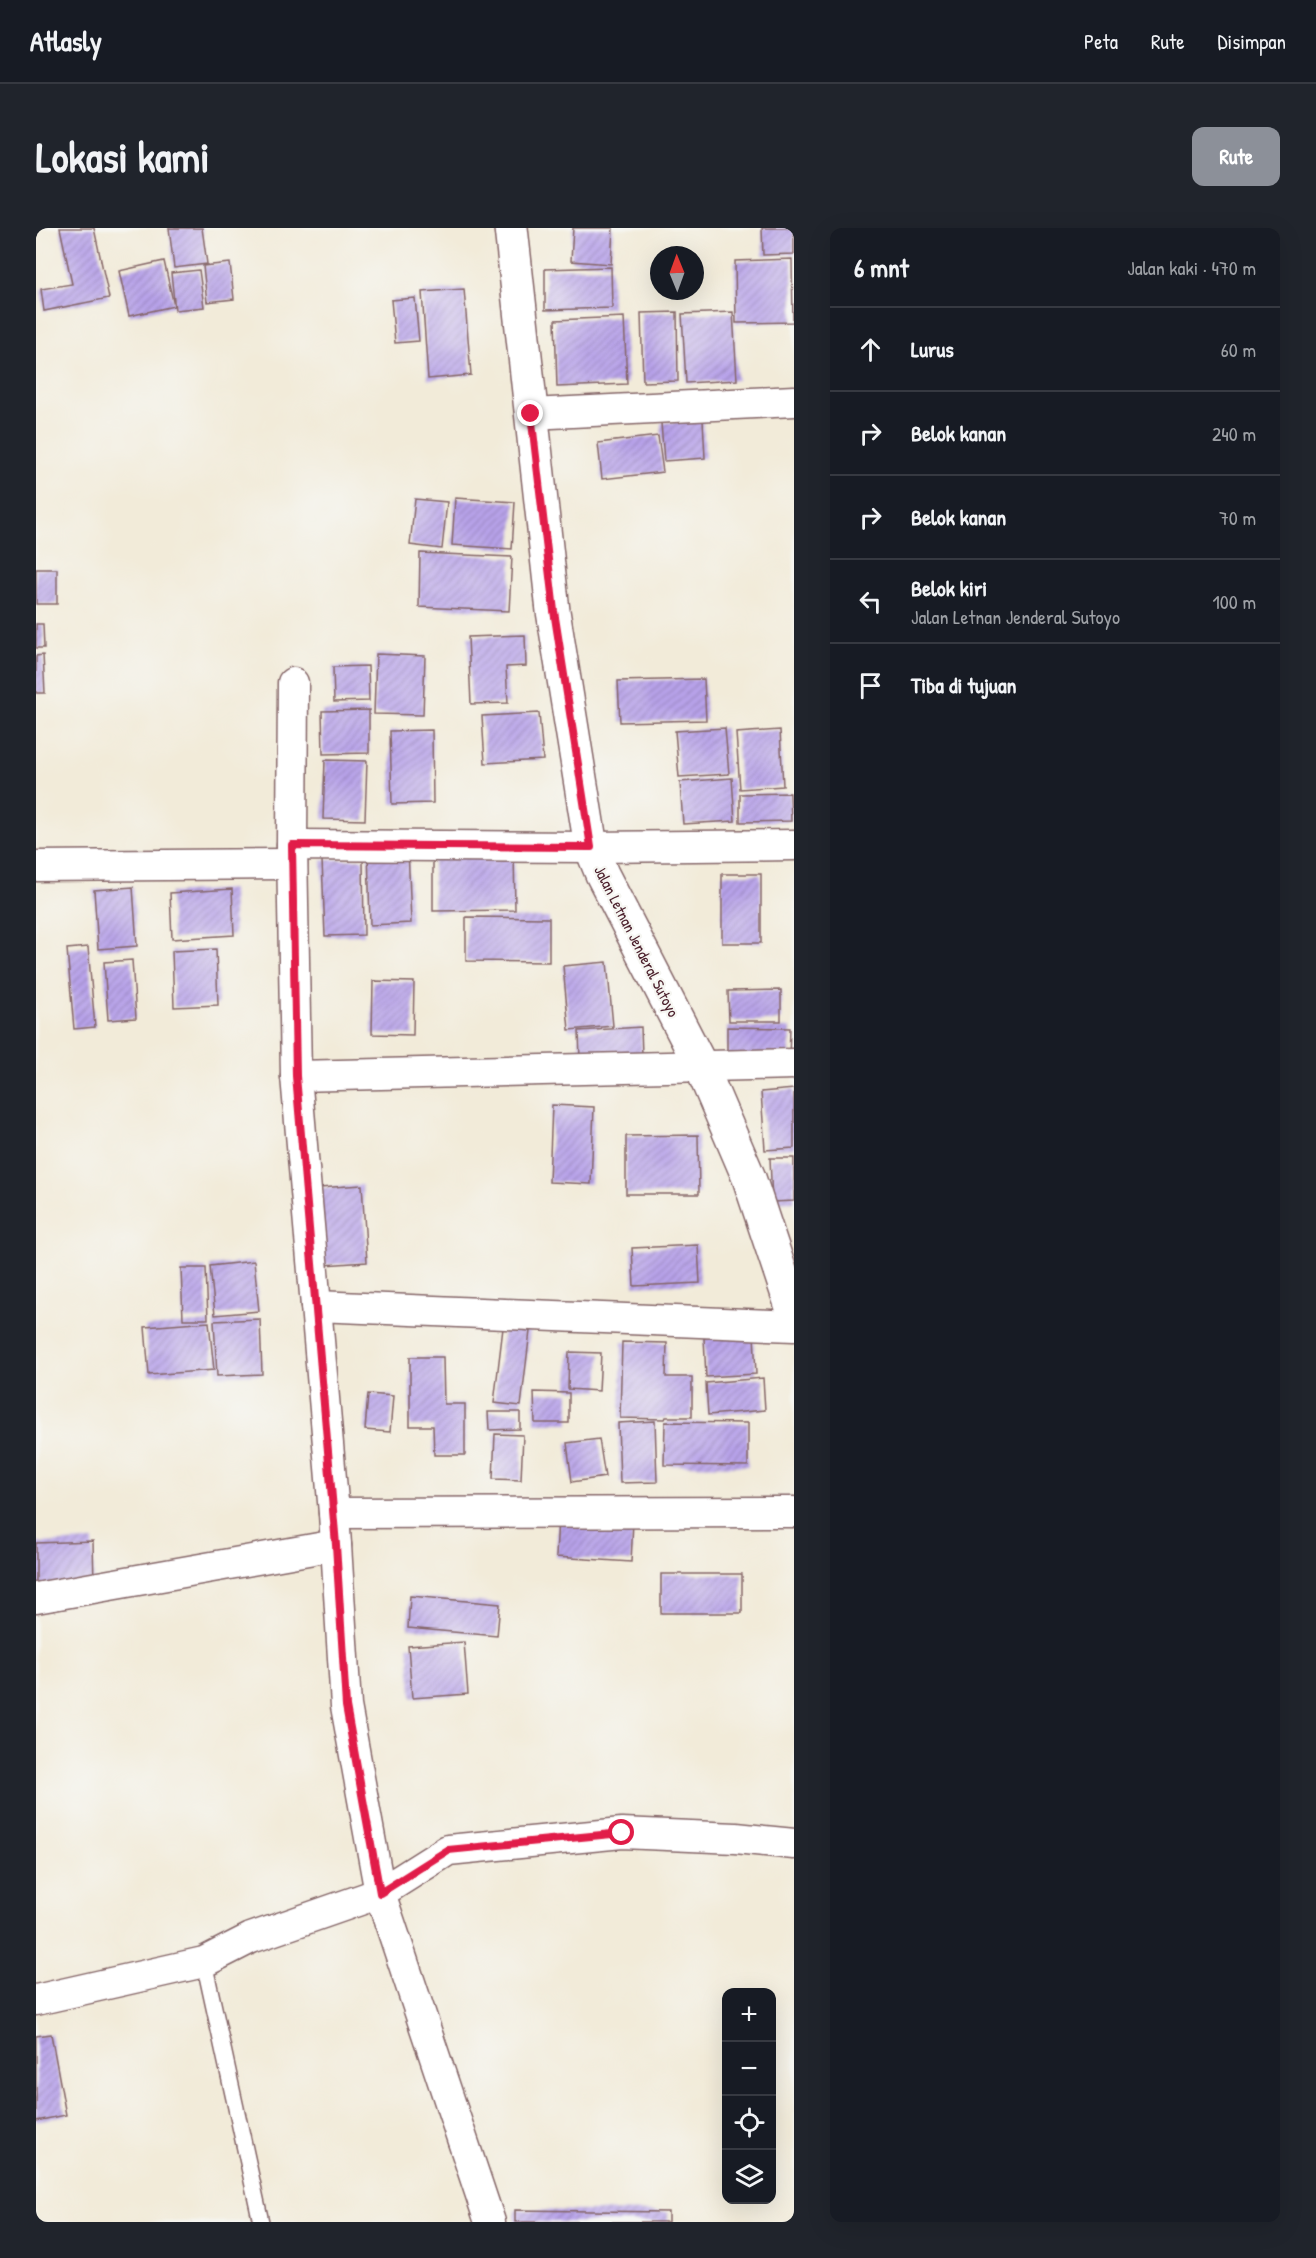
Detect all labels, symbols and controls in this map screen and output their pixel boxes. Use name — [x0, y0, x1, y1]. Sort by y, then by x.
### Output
text: Atlasly — [30, 22, 102, 60]
text: Peta — [1084, 27, 1118, 56]
text: Rute — [1151, 27, 1185, 56]
text: Disimpan — [1218, 27, 1286, 56]
button: Rute — [1192, 127, 1280, 186]
text: Lokasi kami — [36, 128, 210, 185]
north arrow — [650, 246, 704, 300]
text: 6 mnt — [854, 250, 909, 285]
text: Jalan kaki · 470 m — [1127, 254, 1256, 281]
icon: ahead — [854, 333, 887, 366]
text: Lurus — [911, 334, 954, 364]
text: 60 m — [1221, 336, 1256, 363]
route end — [517, 400, 543, 426]
icon: right — [854, 417, 887, 450]
text: Belok kanan — [911, 418, 1006, 448]
text: 240 m — [1212, 420, 1256, 447]
icon: right — [854, 501, 887, 534]
text: Belok kanan — [911, 502, 1006, 532]
text: 70 m — [1219, 504, 1256, 531]
text: Belok kiri — [911, 573, 987, 603]
icon: left — [854, 585, 887, 618]
text: 100 m — [1213, 588, 1256, 615]
text: Jalan Letnan Jenderal Sutoyo — [911, 603, 1120, 630]
icon: arrive — [854, 669, 887, 702]
text: Tiba di tujuan — [911, 670, 1016, 700]
street label: Jalan Letnan Jenderal Sutoyo — [589, 861, 685, 1021]
route start — [608, 1819, 634, 1845]
map controls — [722, 1988, 776, 2204]
button: + — [722, 1988, 776, 2042]
button: − — [722, 2042, 776, 2096]
button: locate — [722, 2096, 776, 2150]
button: layers — [722, 2150, 776, 2204]

